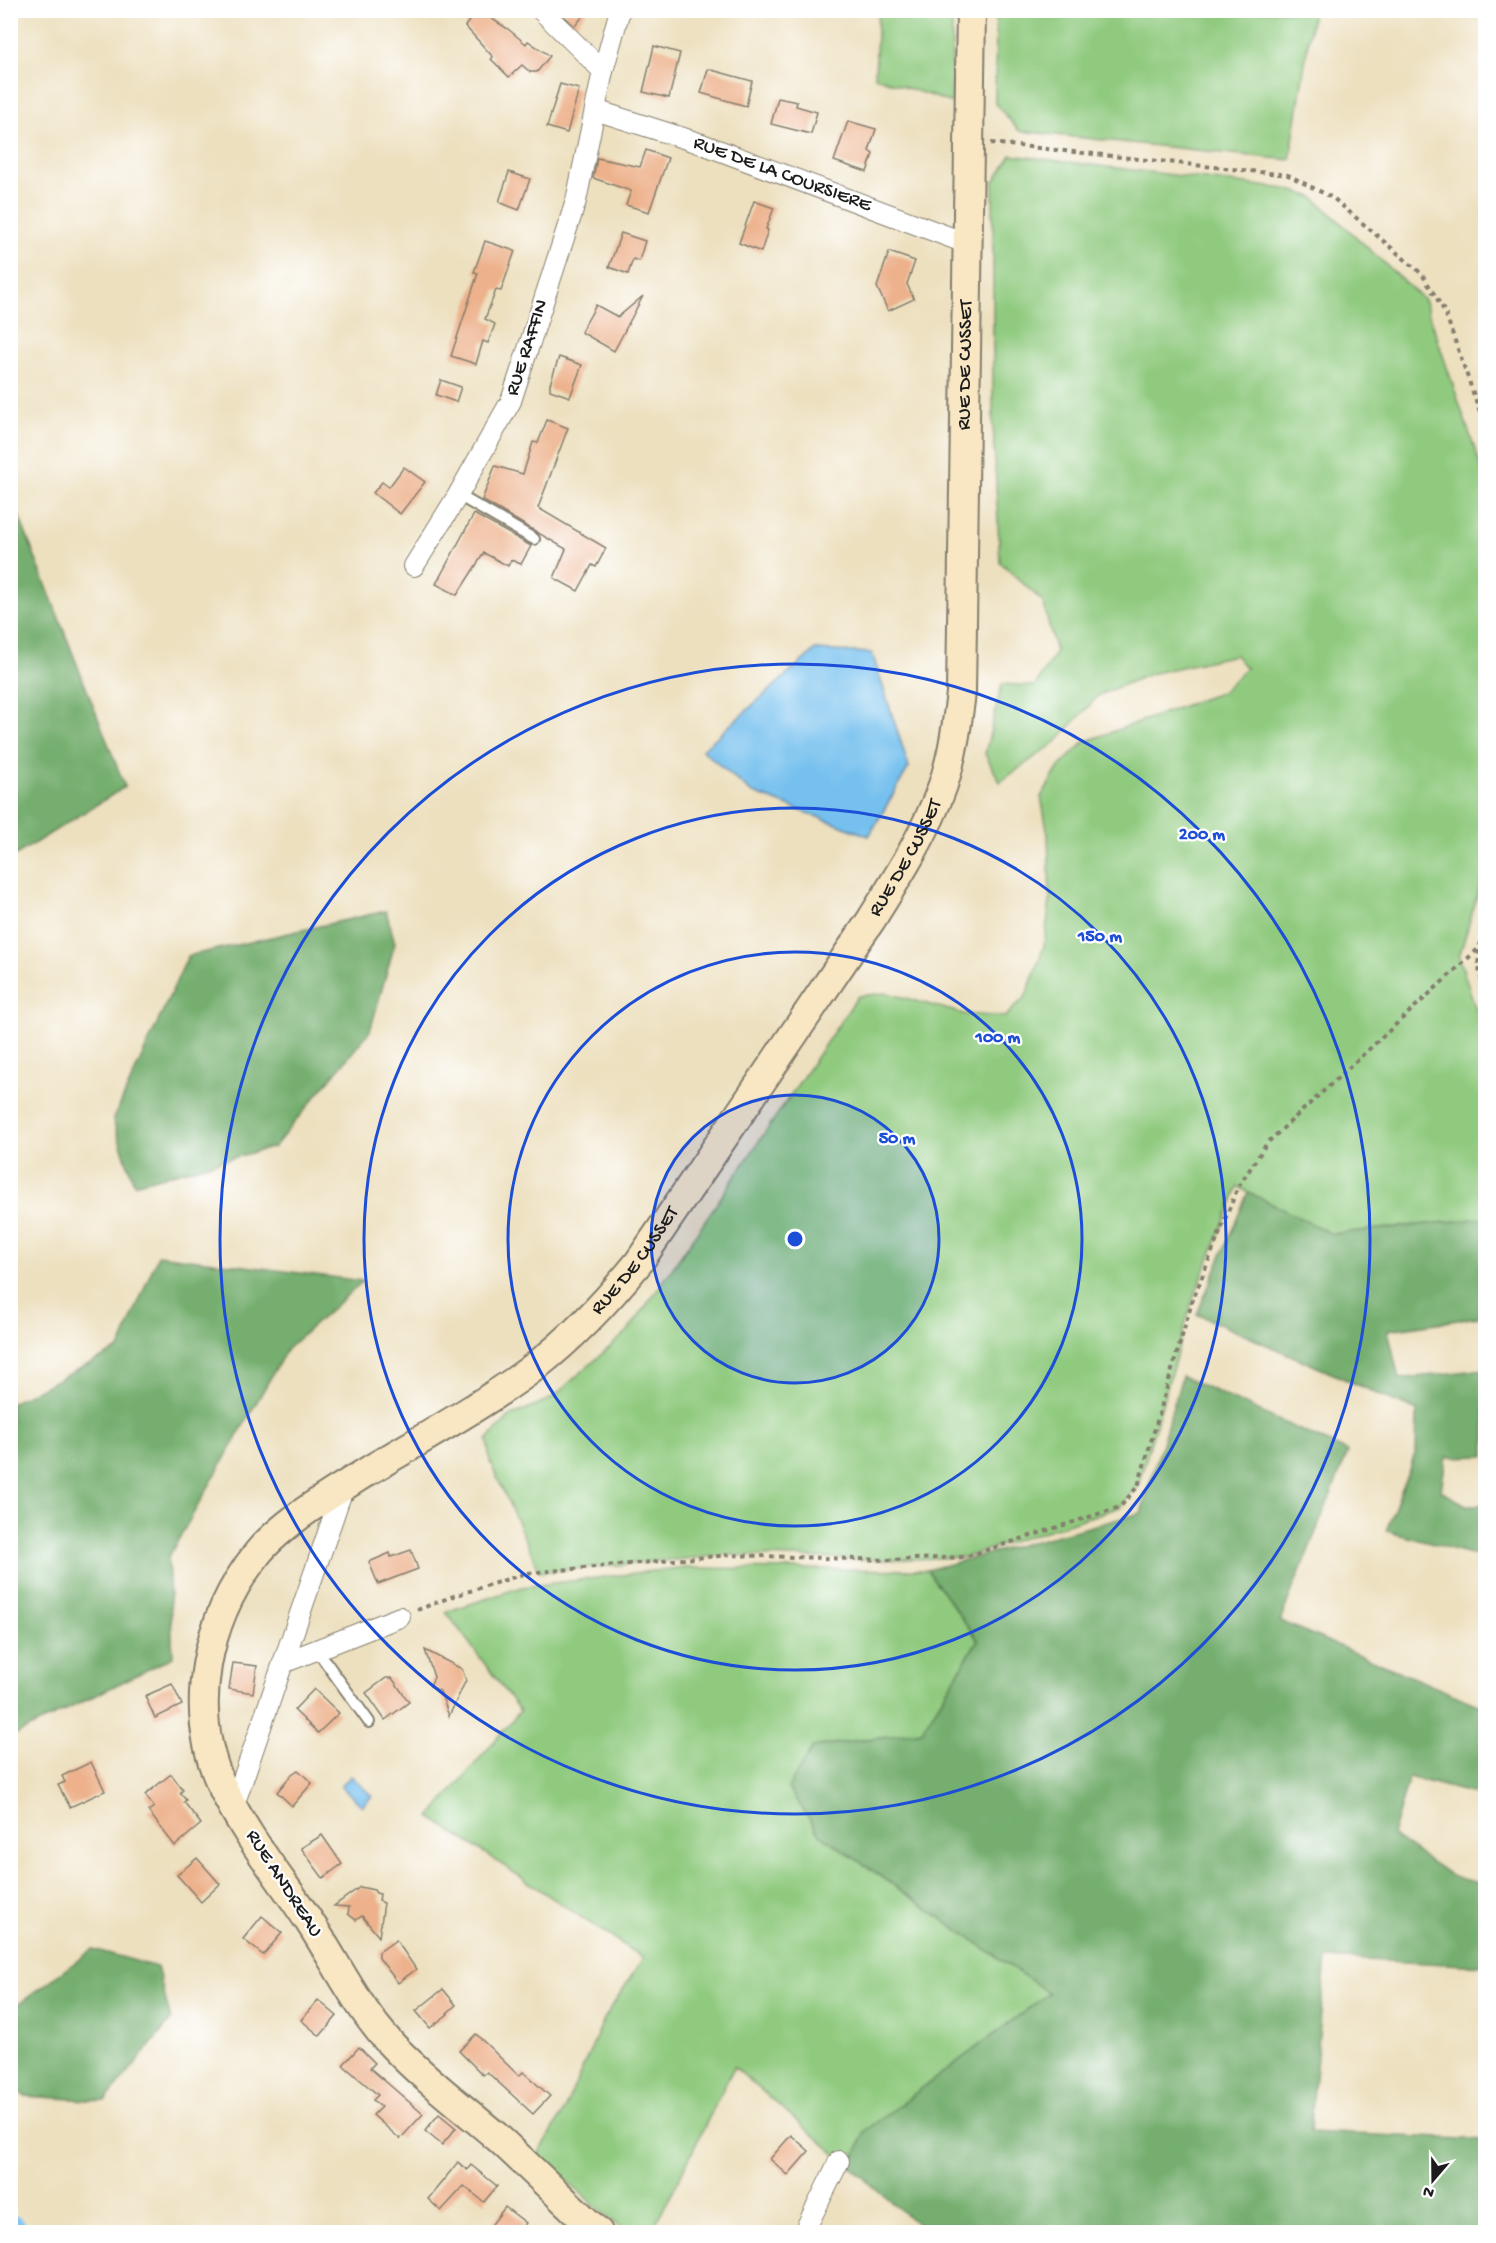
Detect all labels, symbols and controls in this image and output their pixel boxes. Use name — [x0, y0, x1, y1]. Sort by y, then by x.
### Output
street label: RUE DE LA COURSIERE — [690, 132, 876, 218]
street label: RUE RAFFIN — [502, 297, 554, 399]
street label: RUE DE CUSSET — [953, 298, 978, 430]
street label: RUE DE CUSSET — [864, 795, 948, 921]
text: 200 m — [1179, 825, 1225, 846]
text: 150 m — [1077, 927, 1122, 948]
text: 100 m — [975, 1028, 1021, 1049]
text: 50 m — [879, 1129, 916, 1150]
street label: RUE DE CUSSET — [587, 1202, 685, 1320]
centre of rings — [785, 1229, 805, 1249]
street label: RUE ANDREAU — [240, 1826, 326, 1942]
north arrow — [1403, 2150, 1463, 2210]
text: N — [1420, 2180, 1437, 2202]

